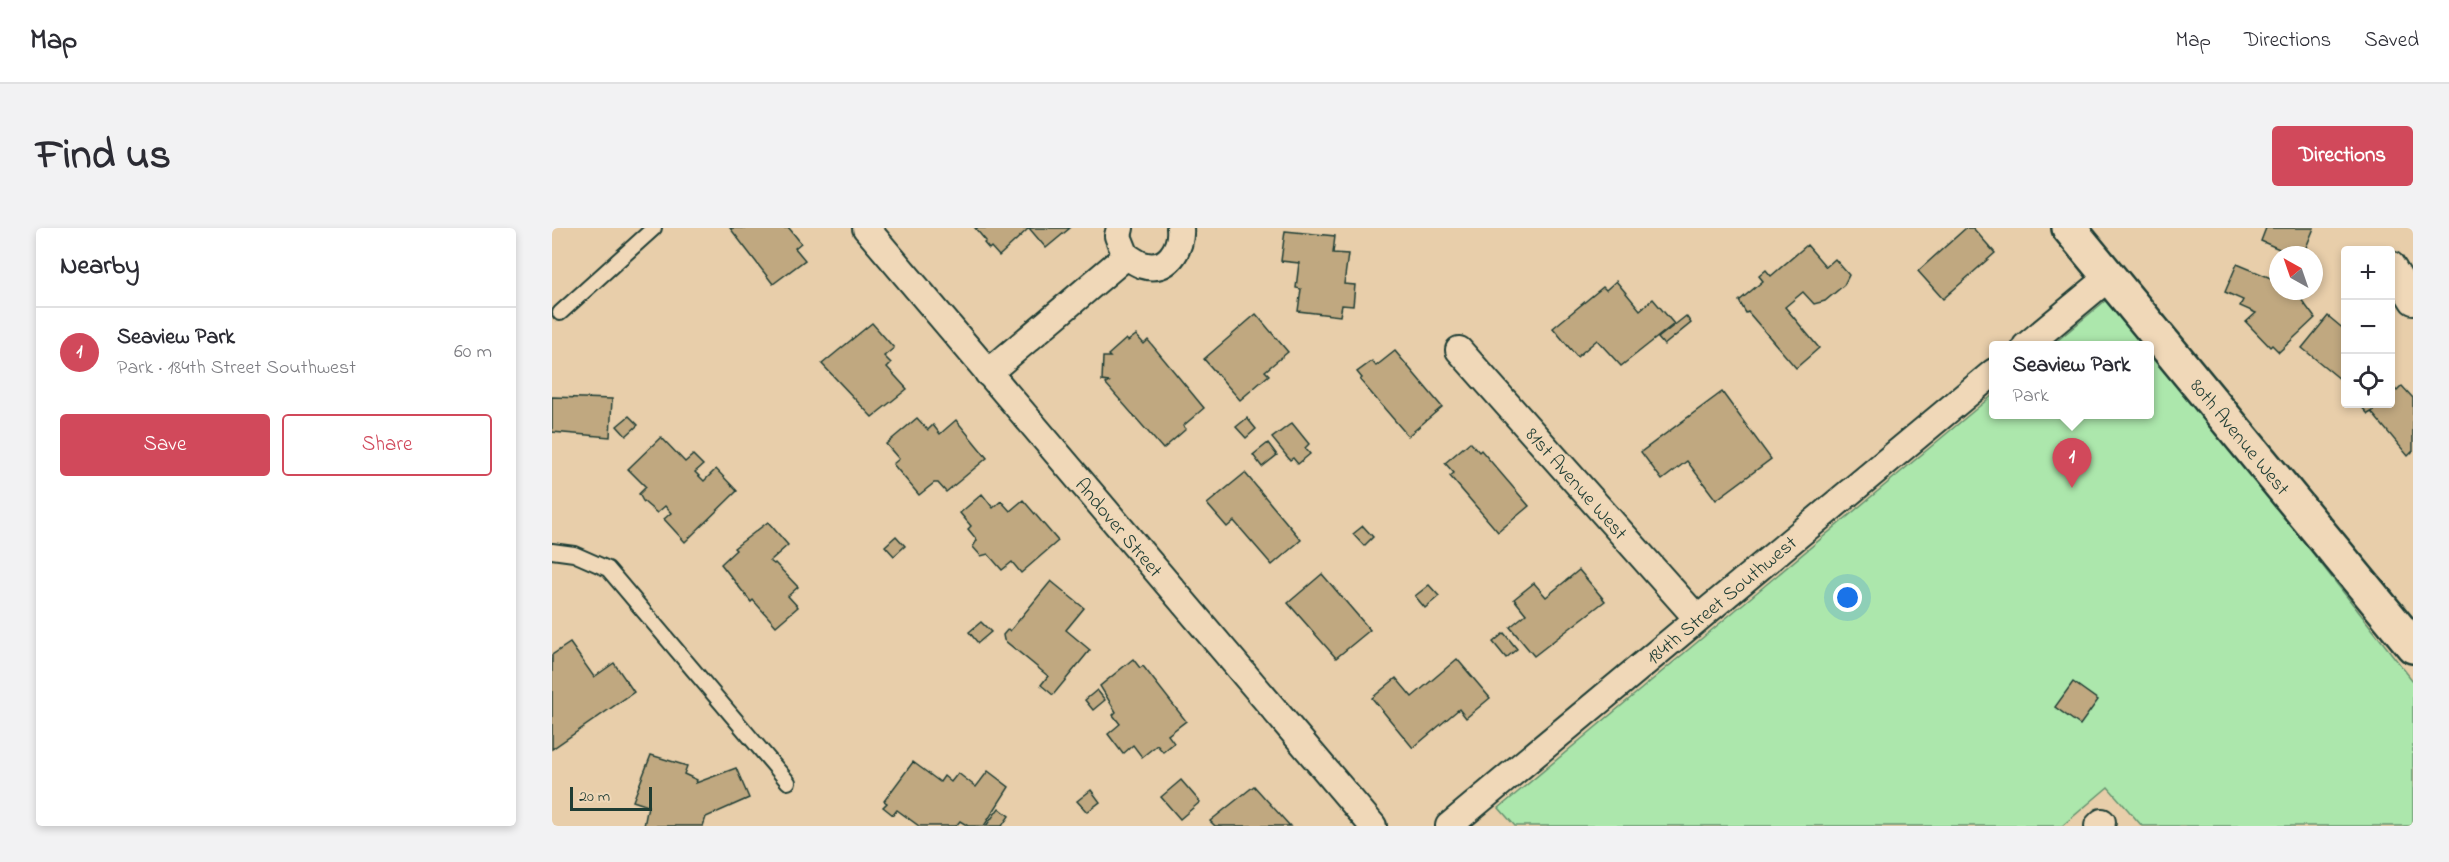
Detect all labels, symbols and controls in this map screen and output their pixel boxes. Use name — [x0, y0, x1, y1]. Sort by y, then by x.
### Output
text: Map — [30, 21, 77, 62]
text: Map — [2175, 26, 2211, 56]
text: Directions — [2244, 26, 2331, 56]
text: Saved — [2364, 26, 2419, 56]
text: Find us — [36, 126, 171, 187]
button: Directions — [2272, 126, 2413, 186]
north arrow — [2269, 246, 2323, 300]
map controls — [2341, 246, 2395, 408]
button: + — [2341, 246, 2395, 300]
text: Nearby — [60, 248, 139, 286]
button: − — [2341, 300, 2395, 354]
text: Seaview Park — [117, 322, 235, 354]
text: 1 — [76, 338, 83, 367]
text: 60 m — [454, 338, 492, 367]
popup — [1989, 341, 2154, 419]
text: Seaview Park — [2013, 350, 2130, 382]
text: Park · 184th Street Southwest — [117, 354, 356, 383]
button: locate — [2341, 354, 2395, 408]
street label: 80th Avenue West — [2182, 373, 2296, 503]
text: Park — [2013, 382, 2049, 411]
button: Save — [60, 414, 270, 476]
button: Share — [282, 414, 492, 476]
street label: 81st Avenue West — [1517, 422, 1633, 548]
pin: 1 — [2052, 438, 2092, 488]
street label: Andover Street — [1067, 472, 1169, 585]
street label: 184th Street Southwest — [1641, 530, 1805, 673]
your location — [1833, 583, 1862, 612]
scale bar — [570, 784, 652, 812]
text: 20 m — [579, 785, 610, 809]

